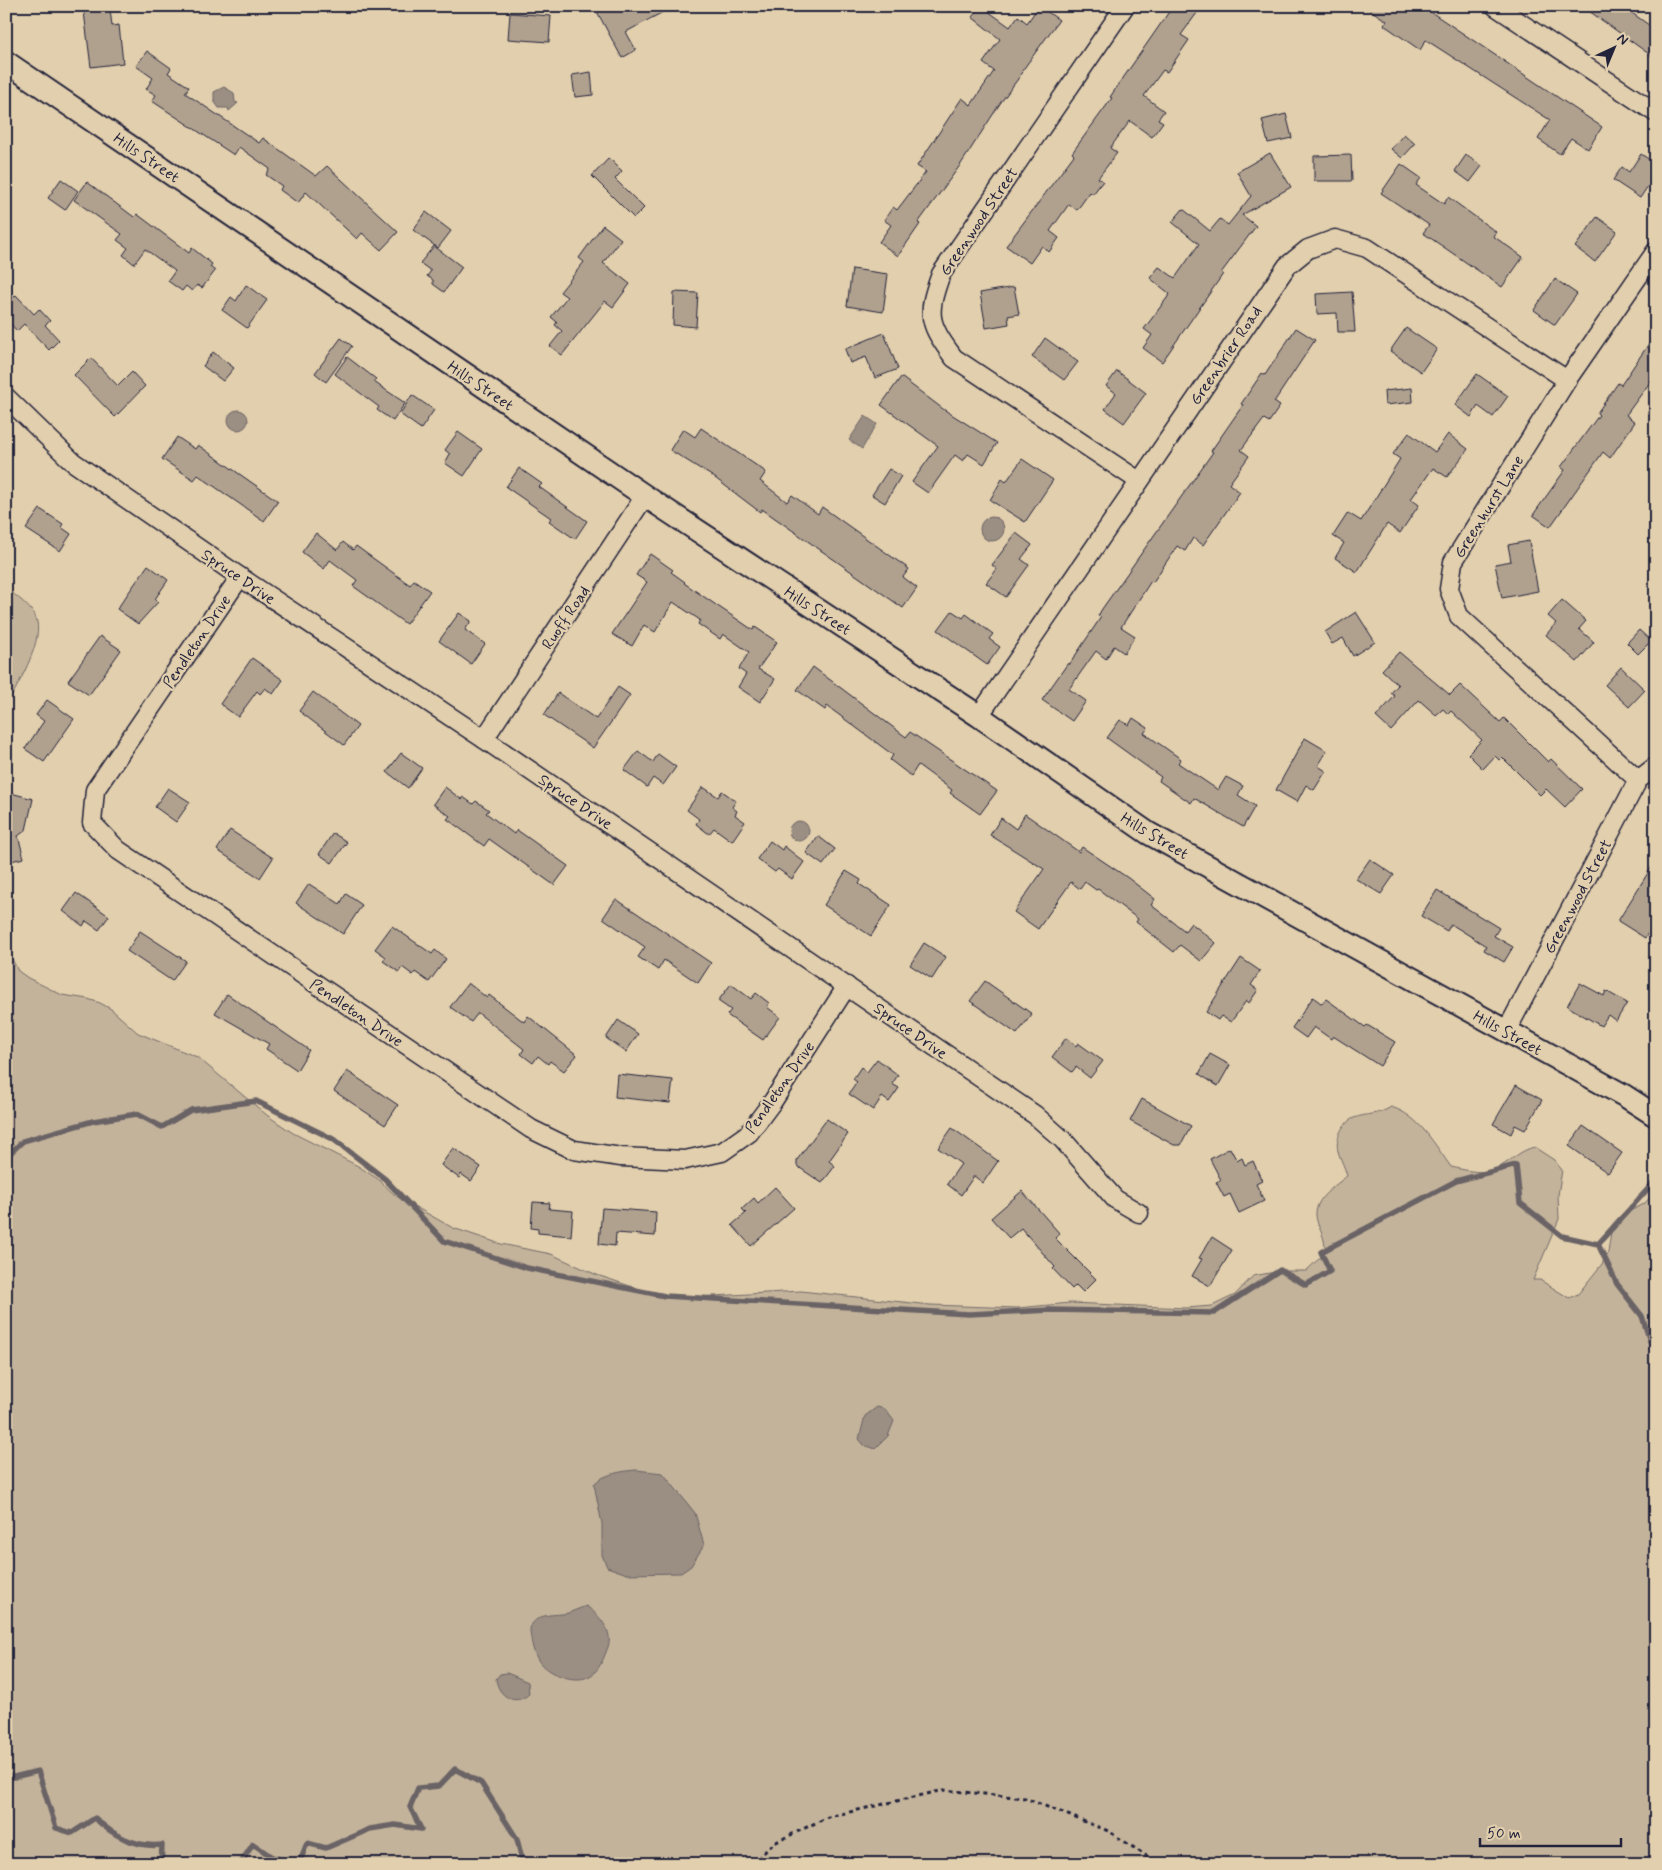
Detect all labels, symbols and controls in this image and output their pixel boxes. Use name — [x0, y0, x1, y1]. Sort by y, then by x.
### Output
north arrow — [1590, 22, 1640, 72]
text: N — [1613, 30, 1632, 49]
street label: Hills Street — [109, 128, 183, 188]
street label: Greenwood Street — [935, 163, 1024, 280]
street label: Greenbrier Road — [1185, 302, 1267, 409]
street label: Hills Street — [443, 356, 517, 416]
street label: Greenhurst Lane — [1449, 451, 1529, 562]
street label: Spruce Drive — [197, 545, 280, 610]
street label: Ruoff Road — [537, 582, 595, 654]
street label: Hills Street — [780, 582, 855, 641]
street label: Pendleton Drive — [158, 591, 236, 693]
street label: Spruce Drive — [534, 770, 617, 835]
street label: Hills Street — [1116, 808, 1192, 865]
street label: Greenwood Street — [1539, 836, 1617, 957]
street label: Pendleton Drive — [305, 974, 407, 1052]
street label: Spruce Drive — [869, 998, 951, 1064]
street label: Hills Street — [1469, 1006, 1545, 1061]
street label: Pendleton Drive — [741, 1037, 820, 1138]
scale bar — [1480, 1815, 1621, 1847]
text: 50 m — [1487, 1824, 1521, 1844]

